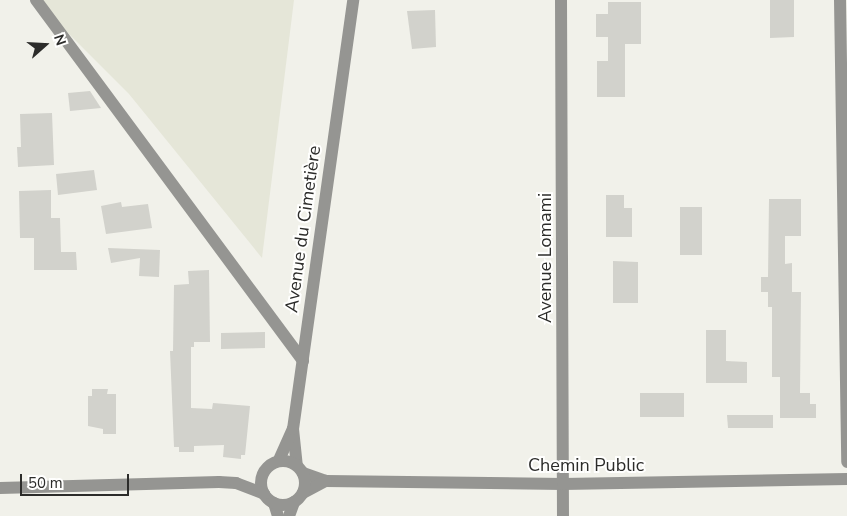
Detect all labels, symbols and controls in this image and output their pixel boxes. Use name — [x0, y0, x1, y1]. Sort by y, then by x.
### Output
north arrow — [20, 20, 70, 70]
text: N — [49, 32, 70, 48]
street label: Avenue du Cimetière — [281, 144, 325, 314]
street label: Avenue Lomami — [534, 193, 556, 323]
street label: Chemin Public — [528, 454, 644, 476]
scale bar — [22, 464, 131, 496]
text: 50 m — [28, 473, 63, 493]

